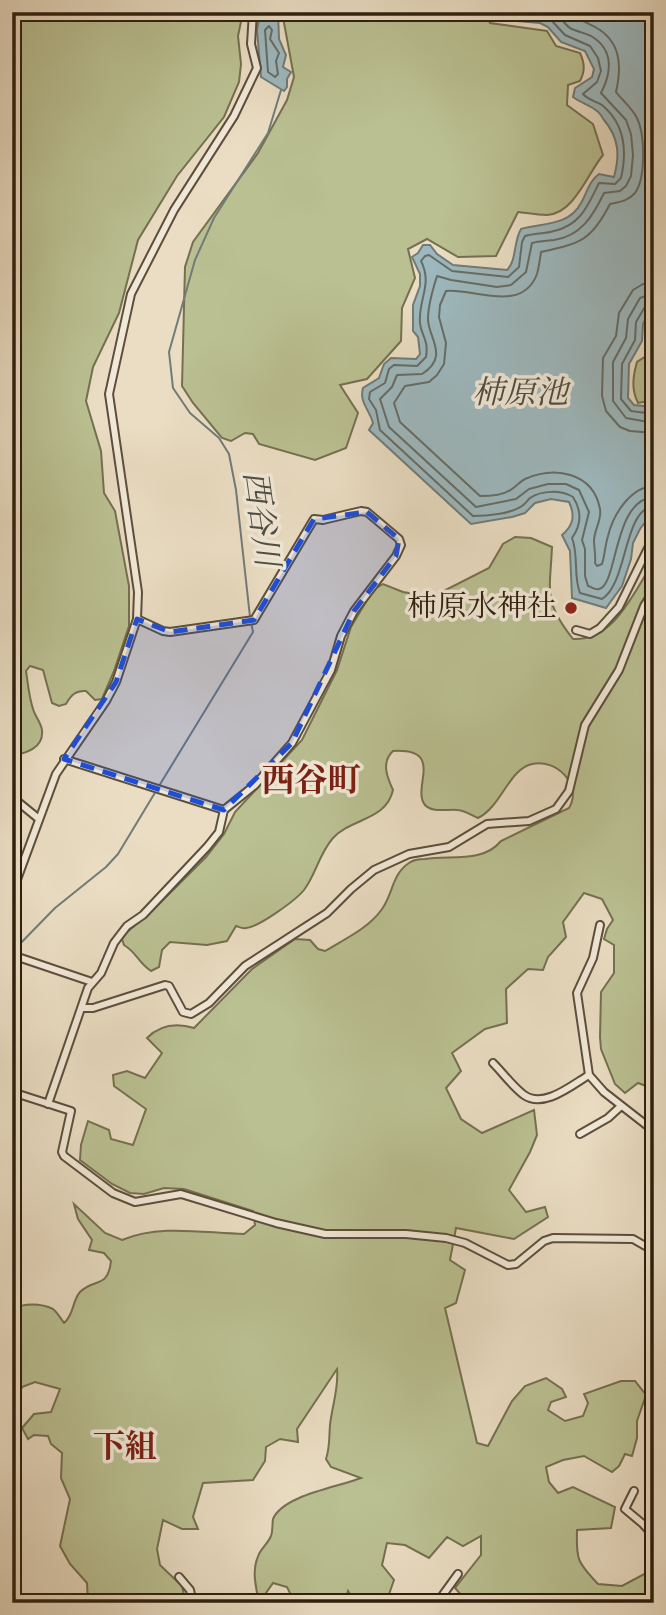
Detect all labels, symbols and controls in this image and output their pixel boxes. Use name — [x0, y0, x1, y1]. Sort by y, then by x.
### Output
water label: 柿原池 — [472, 372, 571, 418]
water label: 西谷川 — [230, 468, 289, 573]
place label: 柿原水神社 — [407, 587, 557, 630]
marker: 柿原水神社 — [563, 600, 579, 616]
district label: 西谷町 — [262, 759, 361, 807]
district label: 下組 — [93, 1426, 157, 1472]

